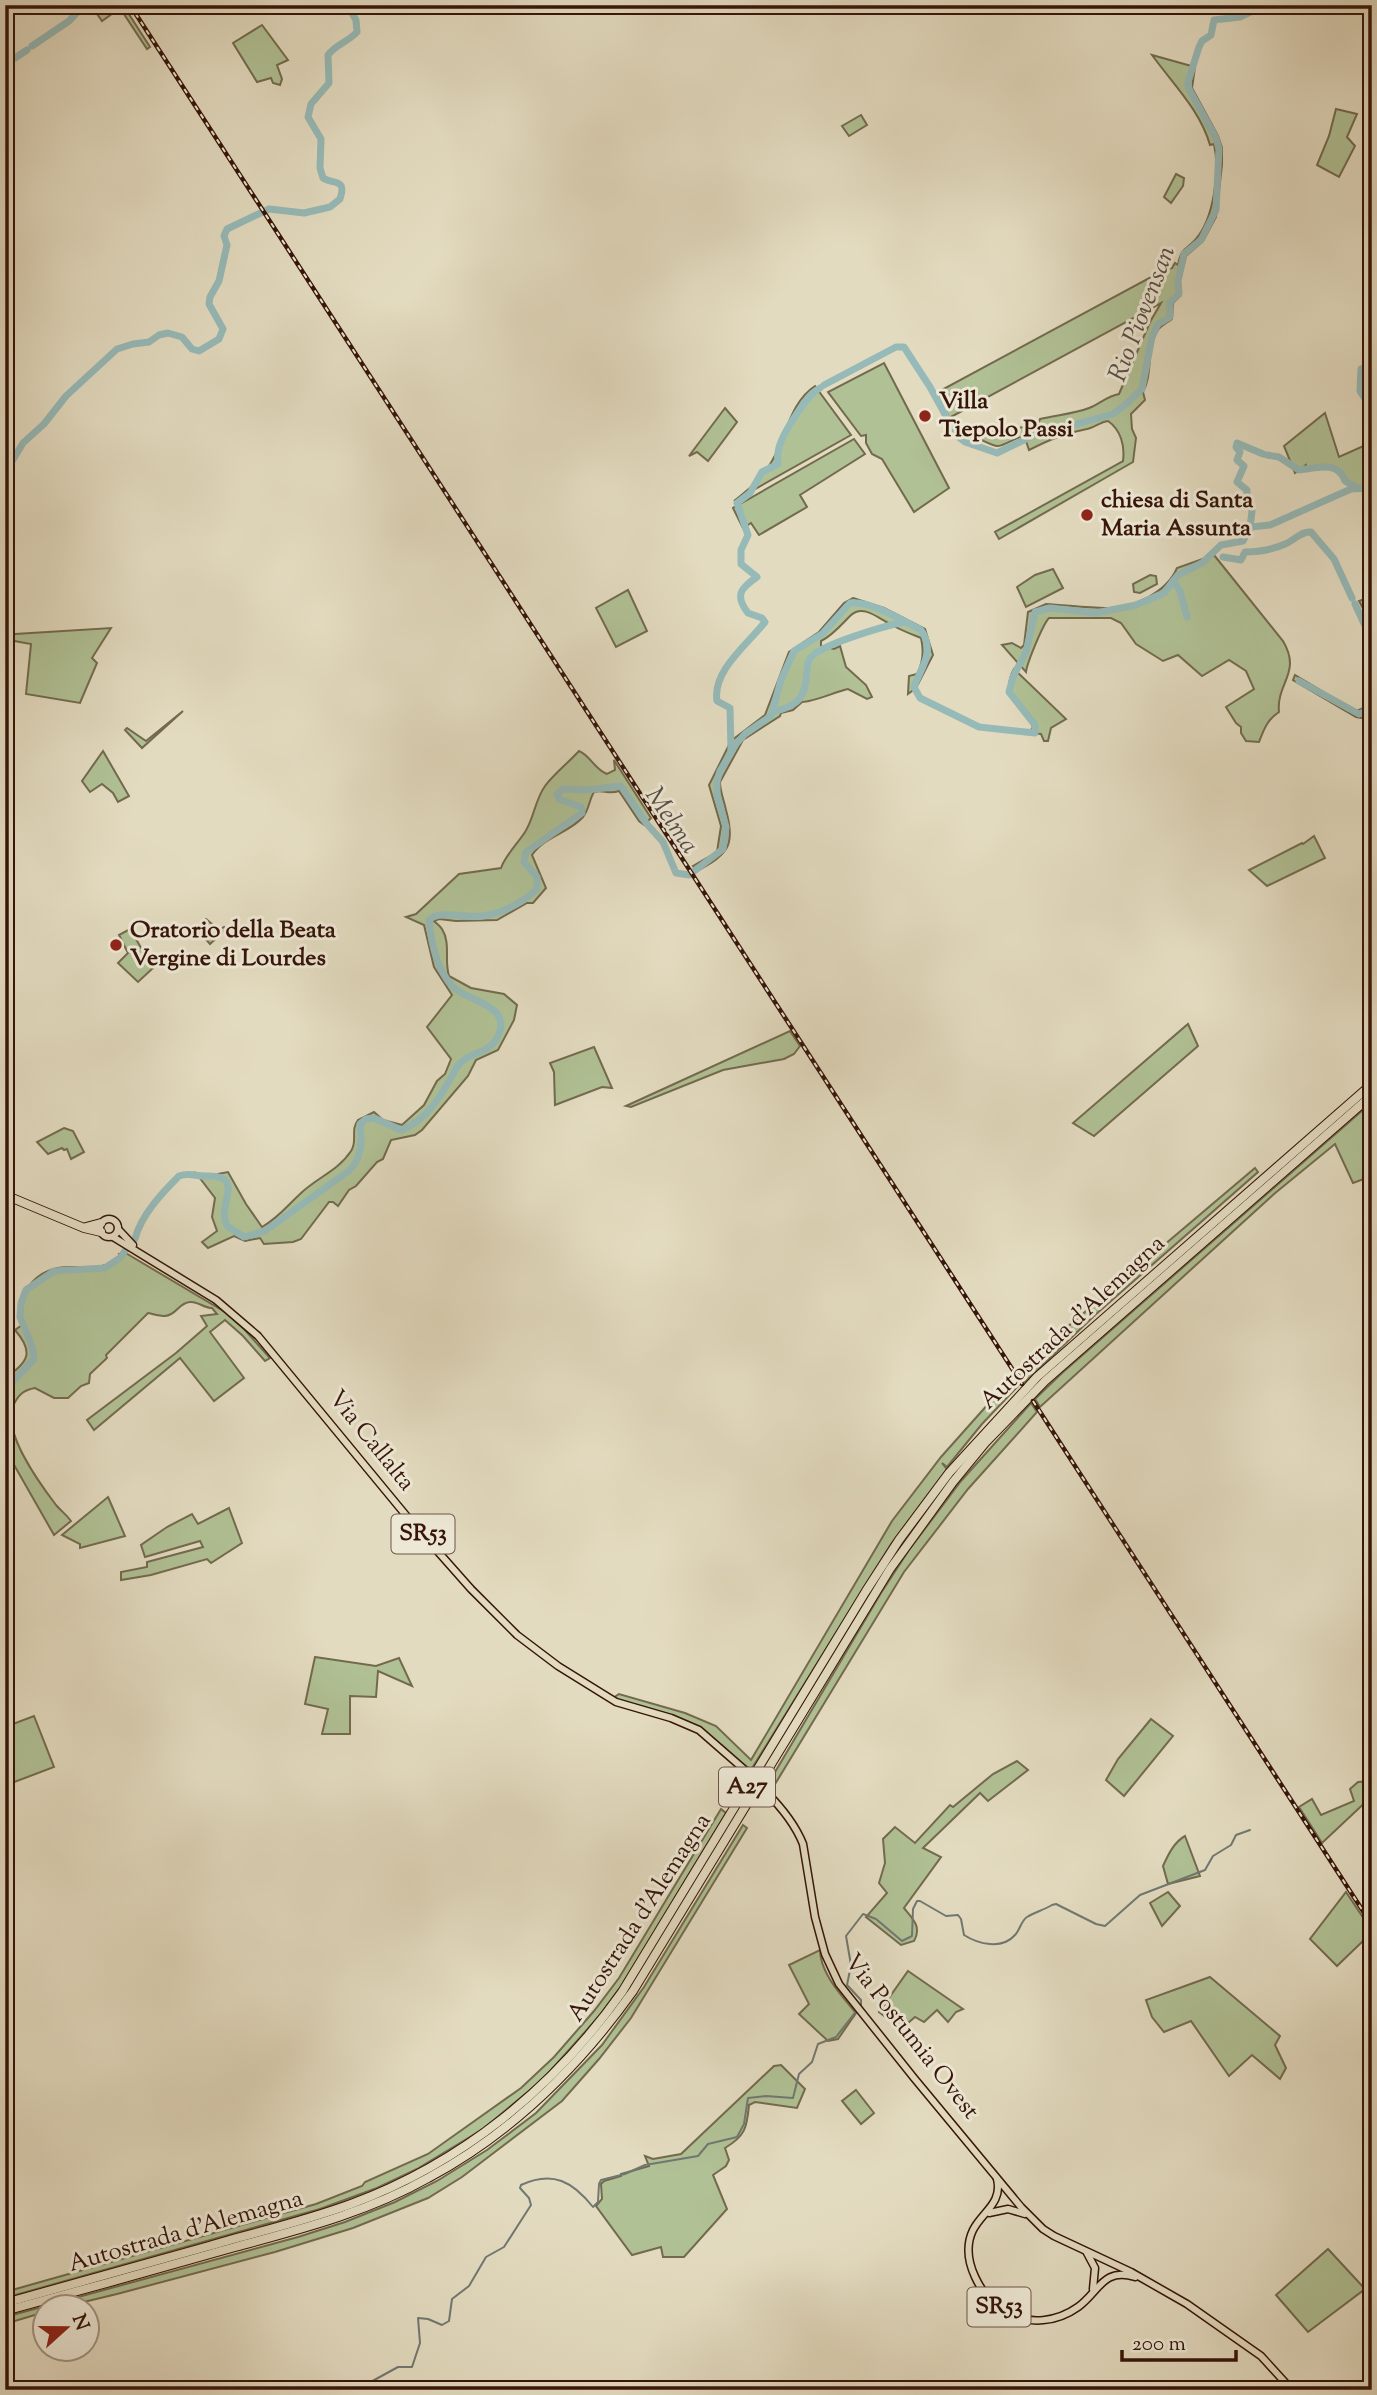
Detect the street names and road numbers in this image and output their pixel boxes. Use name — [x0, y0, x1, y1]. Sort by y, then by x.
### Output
street label: Autostrada d'Alemagna — [973, 1228, 1173, 1418]
street label: Via Callalta — [320, 1383, 422, 1499]
road number: SR53 — [392, 1514, 454, 1554]
road number: A27 — [719, 1768, 775, 1806]
street label: Autostrada d'Alemagna — [560, 1807, 720, 2029]
street label: Via Postumia Ovest — [835, 1947, 987, 2127]
street label: Autostrada d'Alemagna — [65, 2182, 307, 2282]
road number: SR53 — [968, 2288, 1030, 2326]

